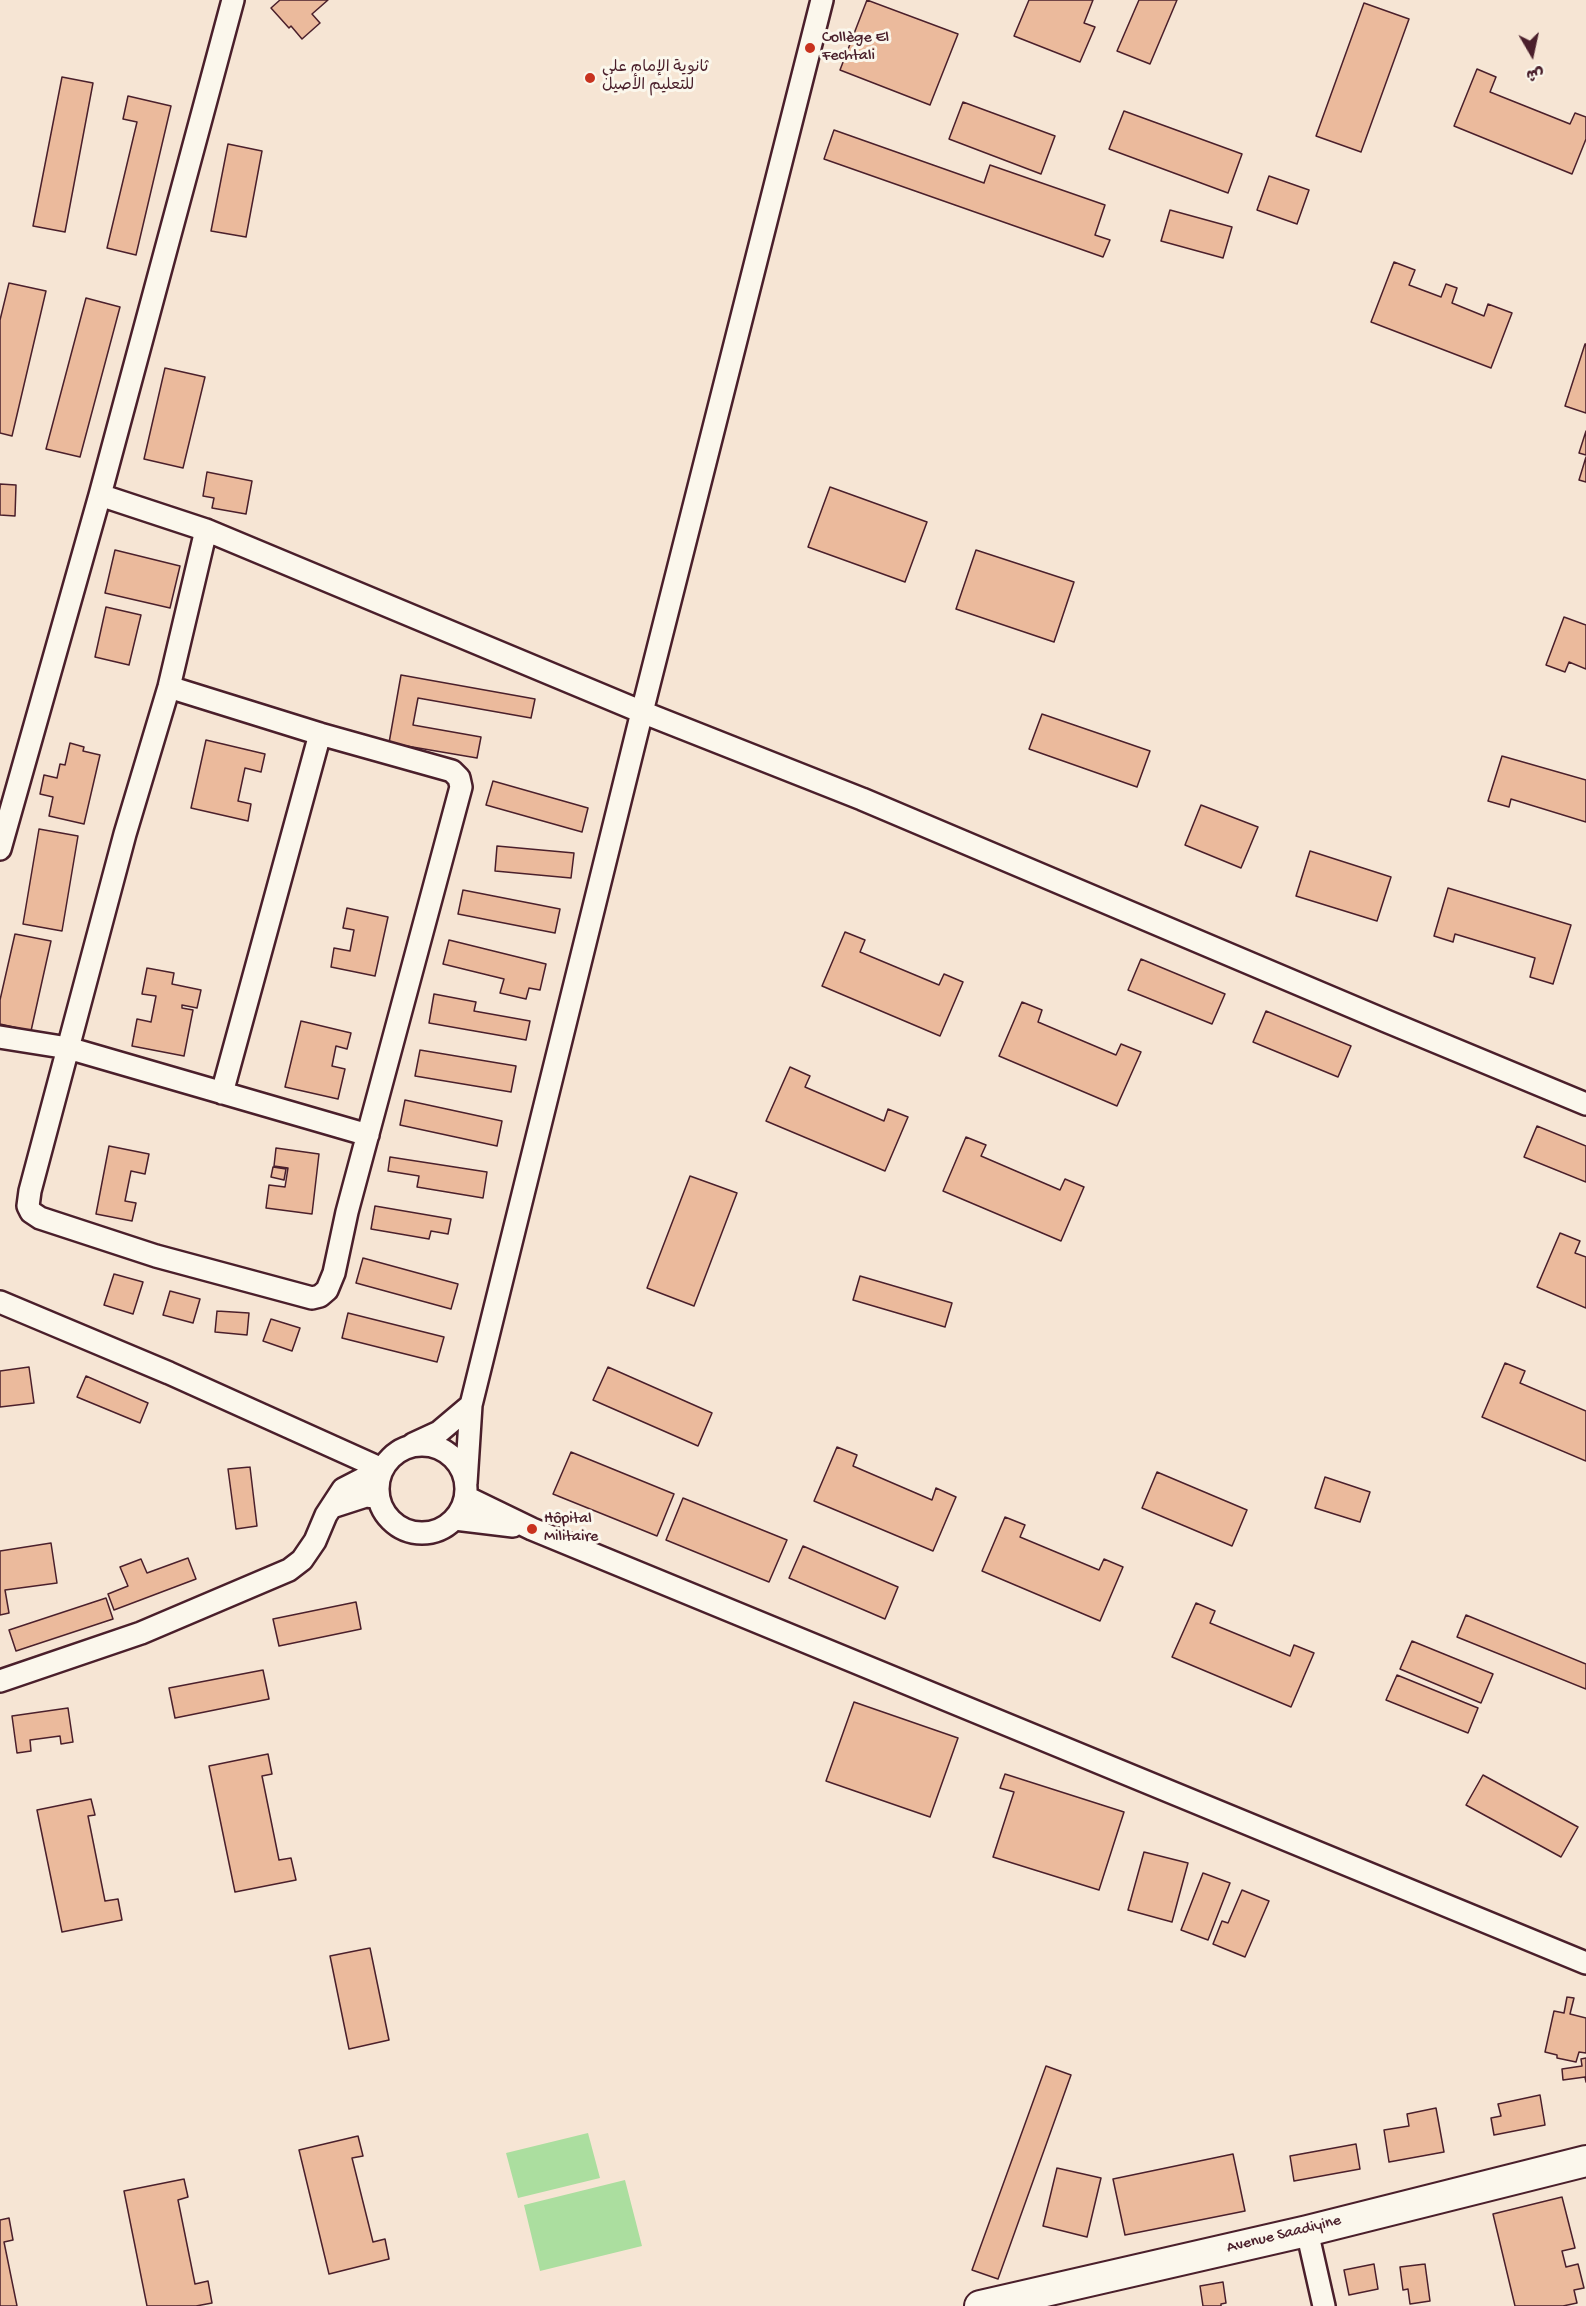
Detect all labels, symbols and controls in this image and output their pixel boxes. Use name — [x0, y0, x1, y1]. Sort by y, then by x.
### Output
north arrow — [1502, 24, 1562, 84]
place label: Collège El Fechtali — [822, 29, 889, 67]
marker: Collège El Fechtali — [803, 41, 817, 55]
place label: ثانوية الإمام علي للتعليم الأصيل — [602, 59, 708, 97]
text: ش — [1525, 62, 1545, 83]
marker: ثانوية الإمام علي للتعليم الأصيل — [583, 71, 597, 85]
place label: Hôpital Militaire — [544, 1510, 598, 1548]
marker: Hôpital Militaire — [525, 1522, 539, 1536]
street label: Avenue Saadiyine — [1225, 2212, 1343, 2258]

